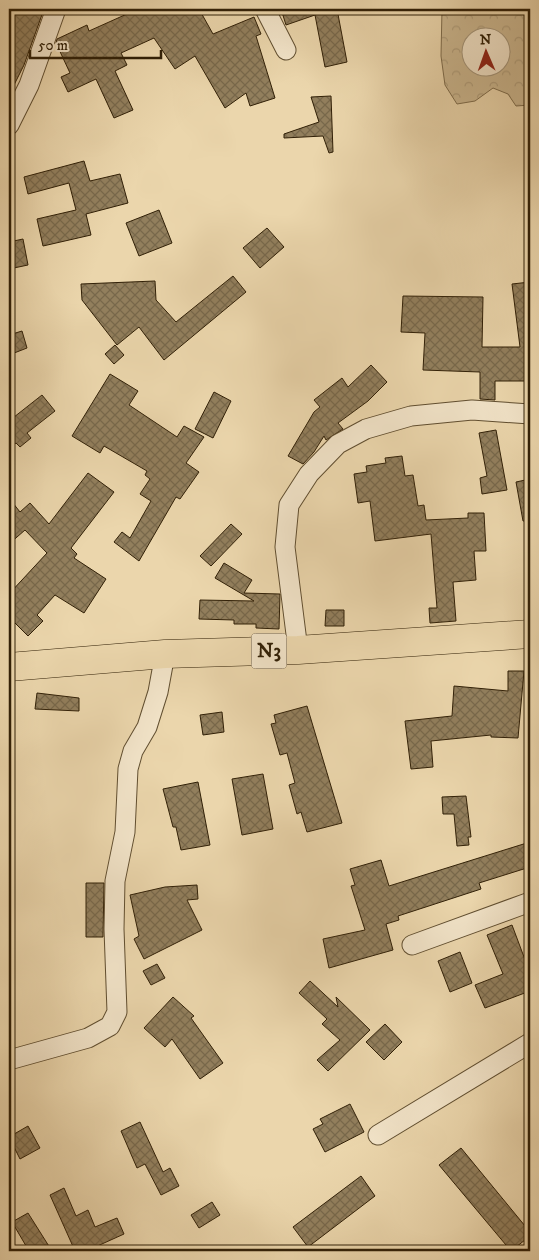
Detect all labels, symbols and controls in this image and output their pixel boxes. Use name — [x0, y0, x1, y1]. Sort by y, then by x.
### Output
scale bar — [30, 28, 161, 60]
north arrow — [462, 28, 512, 78]
text: N — [480, 31, 492, 49]
text: 50 m — [38, 36, 68, 55]
road number: N3 — [252, 634, 286, 668]

